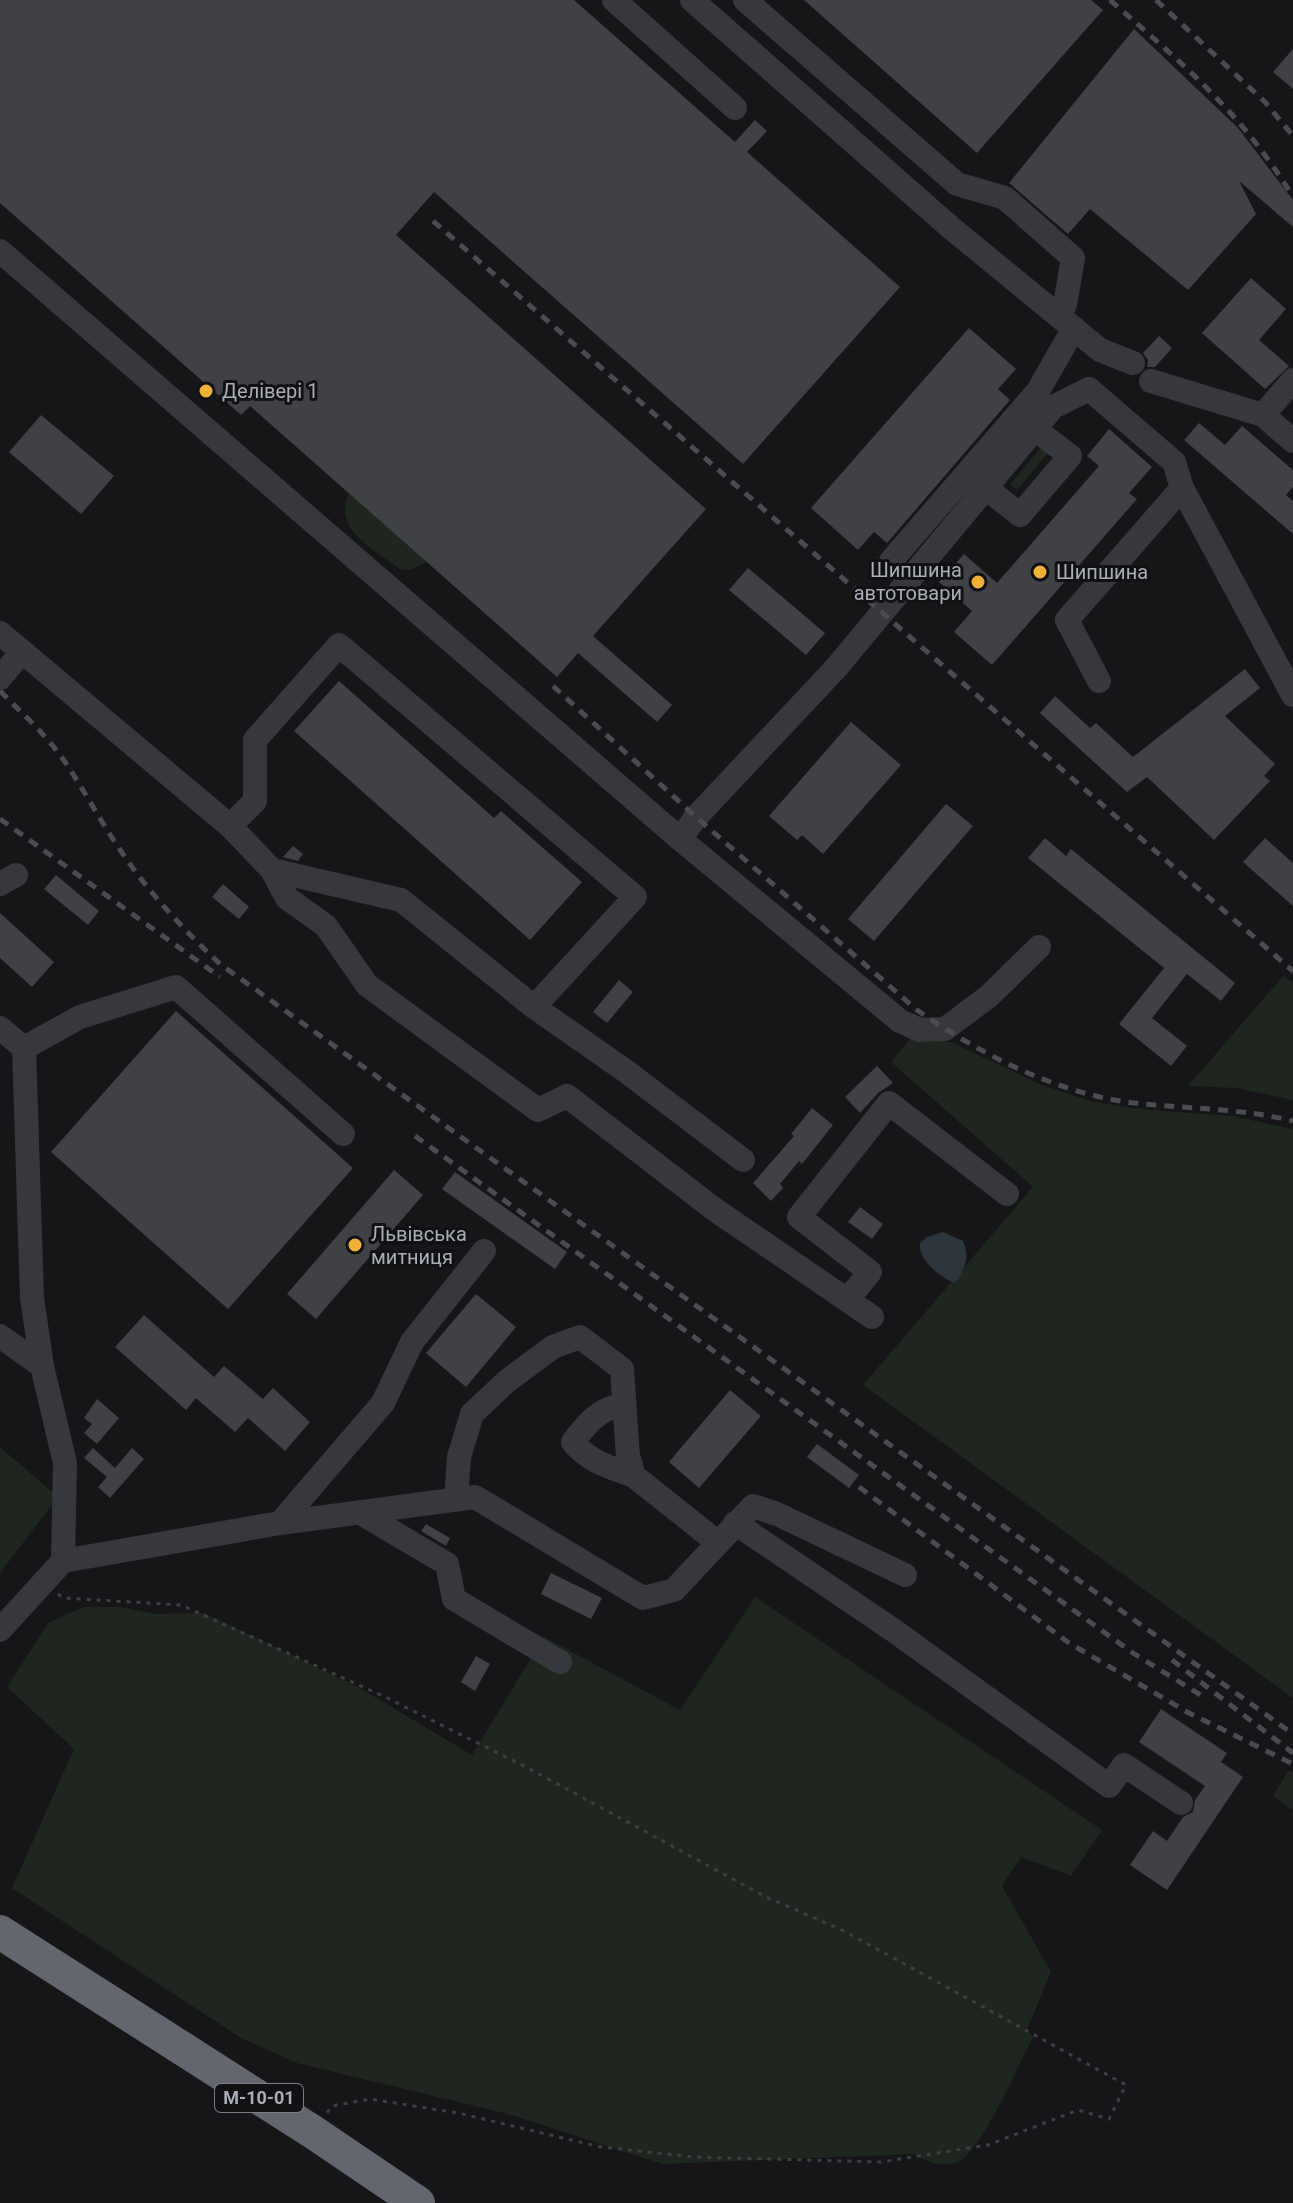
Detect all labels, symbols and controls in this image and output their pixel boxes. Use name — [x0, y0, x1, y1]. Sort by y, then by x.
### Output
place label: Делівері 1 — [222, 379, 318, 403]
marker: Делівері 1 — [197, 382, 215, 400]
place label: Шипшина автотовари — [854, 558, 962, 605]
place label: Шипшина — [1056, 560, 1148, 584]
marker: Шипшина — [1031, 563, 1049, 581]
marker: Шипшина автотовари — [969, 573, 987, 591]
place label: Львівська митниця — [371, 1222, 467, 1269]
marker: Львівська митниця — [346, 1236, 364, 1254]
road number: М-10-01 — [215, 2084, 303, 2112]

